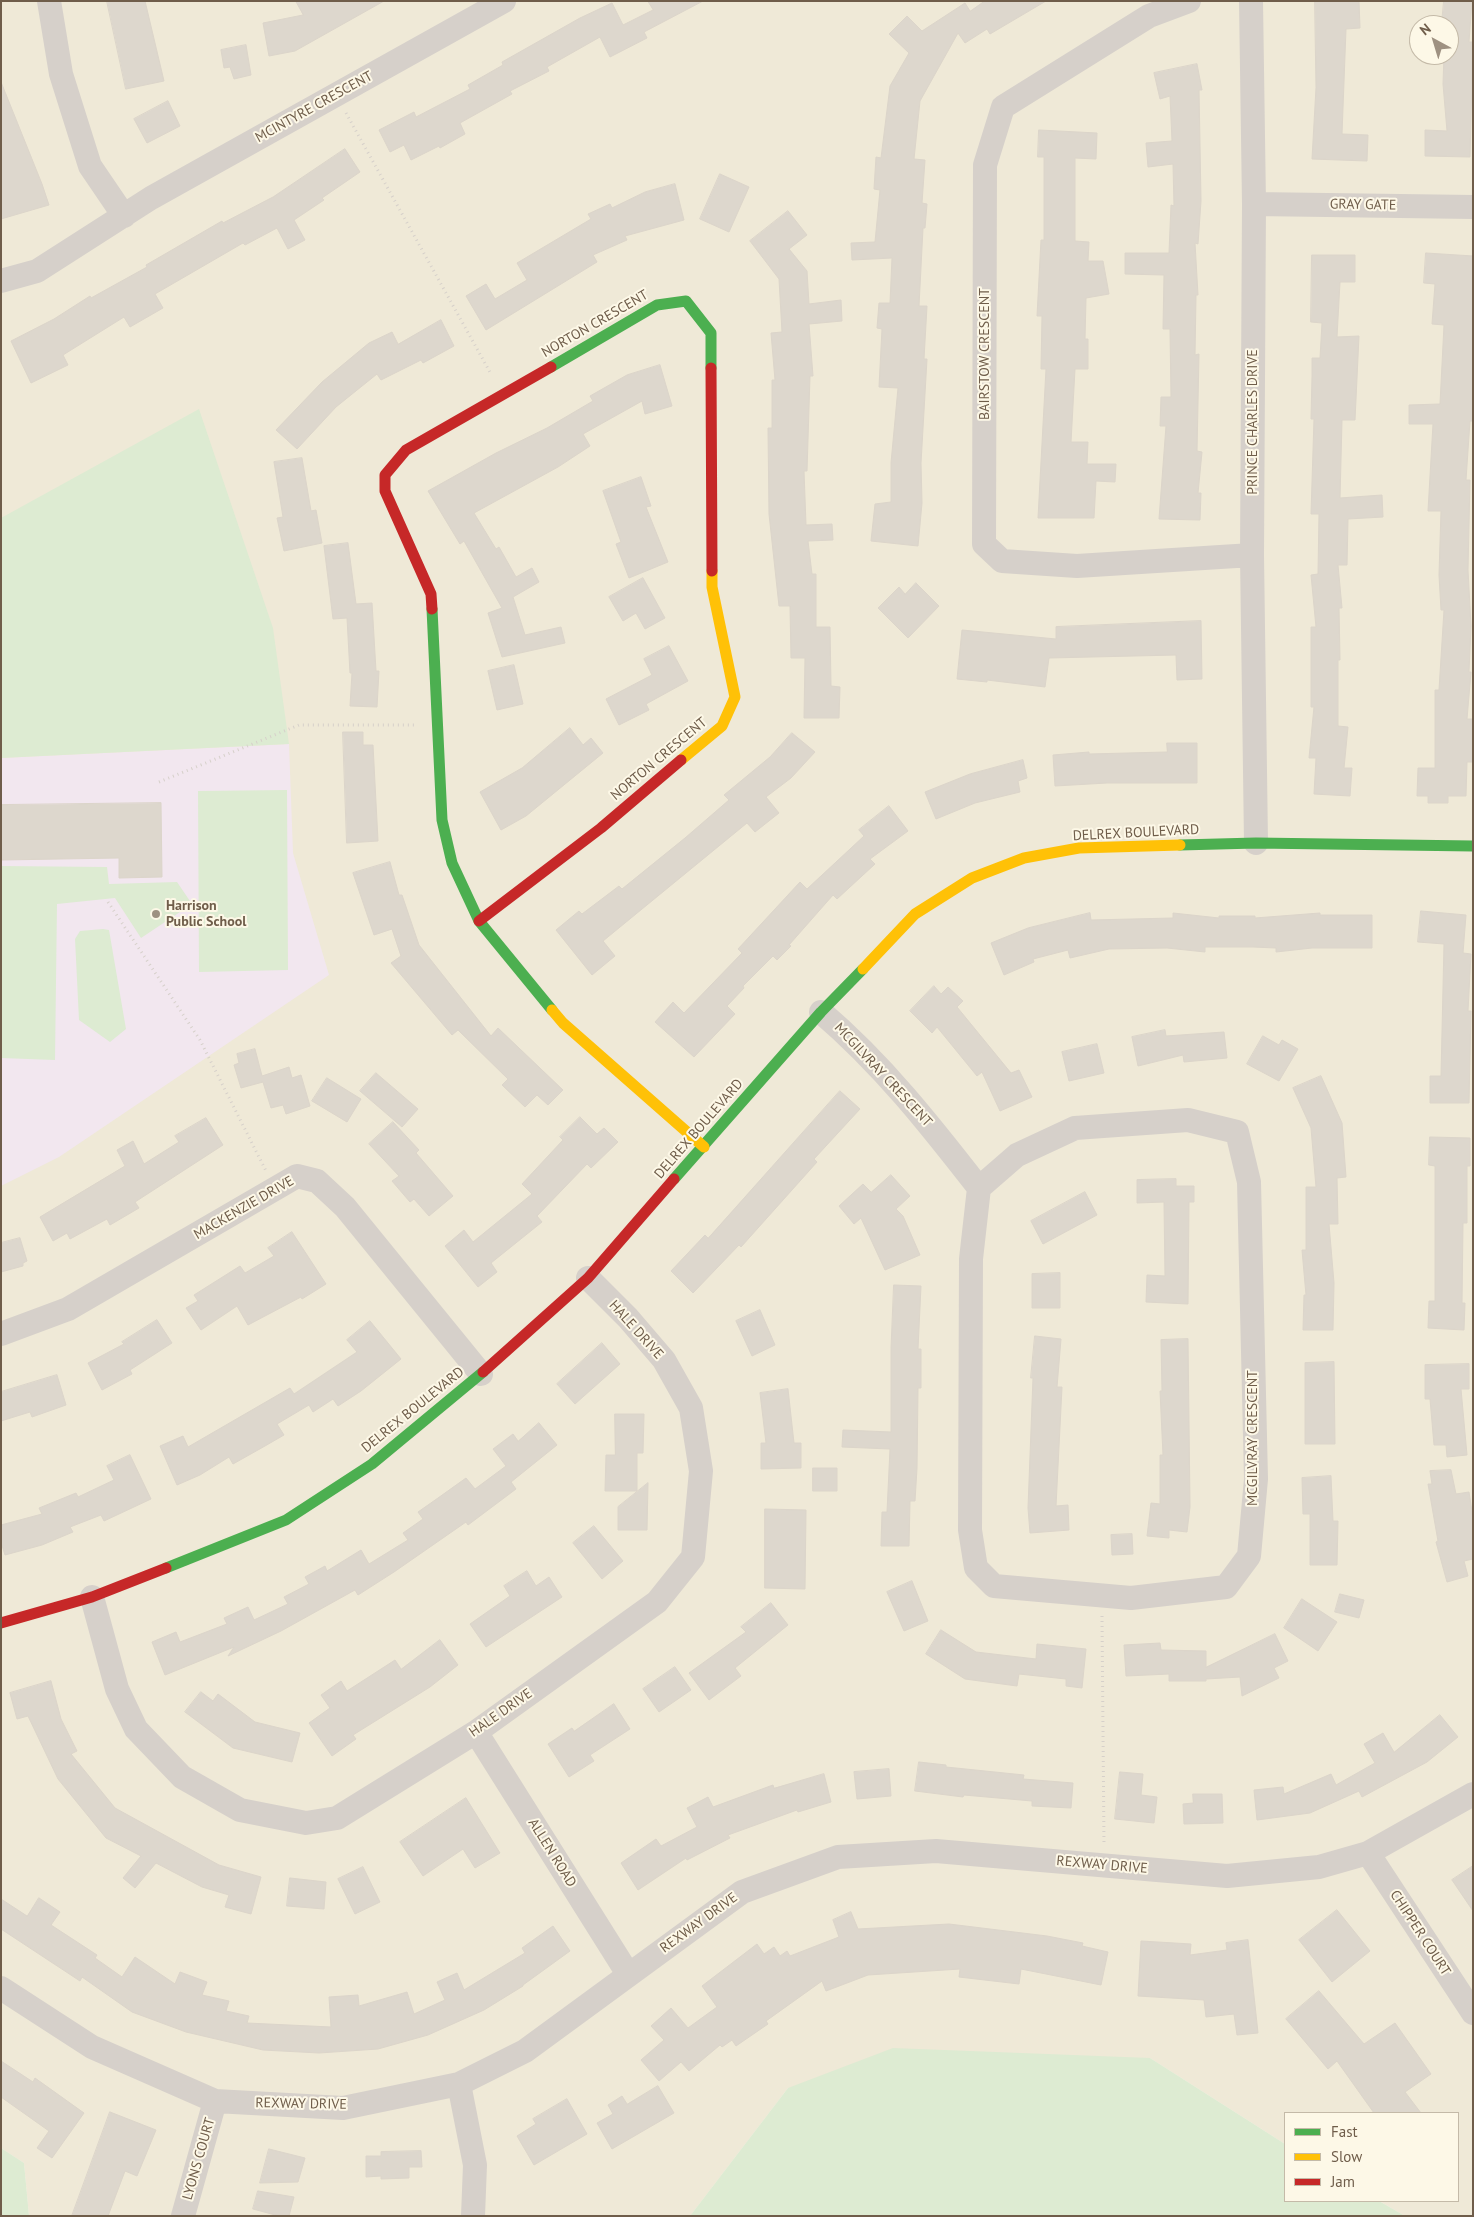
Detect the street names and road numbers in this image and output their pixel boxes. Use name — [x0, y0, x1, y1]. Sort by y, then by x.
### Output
street label: MCINTYRE CRESCENT — [252, 68, 376, 146]
street label: GRAY GATE — [1330, 196, 1396, 214]
street label: NORTON CRESCENT — [539, 287, 651, 361]
street label: BAIRSTOW CRESCENT — [977, 288, 993, 420]
street label: PRINCE CHARLES DRIVE — [1245, 349, 1261, 495]
street label: NORTON CRESCENT — [608, 714, 710, 804]
street label: DELREX BOULEVARD — [1072, 821, 1200, 845]
street label: MCGILVRAY CRESCENT — [831, 1020, 935, 1130]
street label: DELREX BOULEVARD — [651, 1076, 747, 1182]
street label: MACKENZIE DRIVE — [191, 1173, 297, 1243]
street label: HALE DRIVE — [605, 1297, 667, 1363]
street label: DELREX BOULEVARD — [358, 1364, 468, 1456]
street label: MCGILVRAY CRESCENT — [1245, 1370, 1261, 1506]
street label: HALE DRIVE — [466, 1685, 536, 1741]
street label: ALLEN ROAD — [524, 1816, 580, 1890]
street label: REXWAY DRIVE — [1056, 1853, 1148, 1877]
street label: CHIPPER COURT — [1386, 1887, 1454, 1979]
street label: REXWAY DRIVE — [657, 1889, 741, 1957]
street label: REXWAY DRIVE — [255, 2095, 347, 2113]
street label: LYONS COURT — [179, 2116, 219, 2202]

